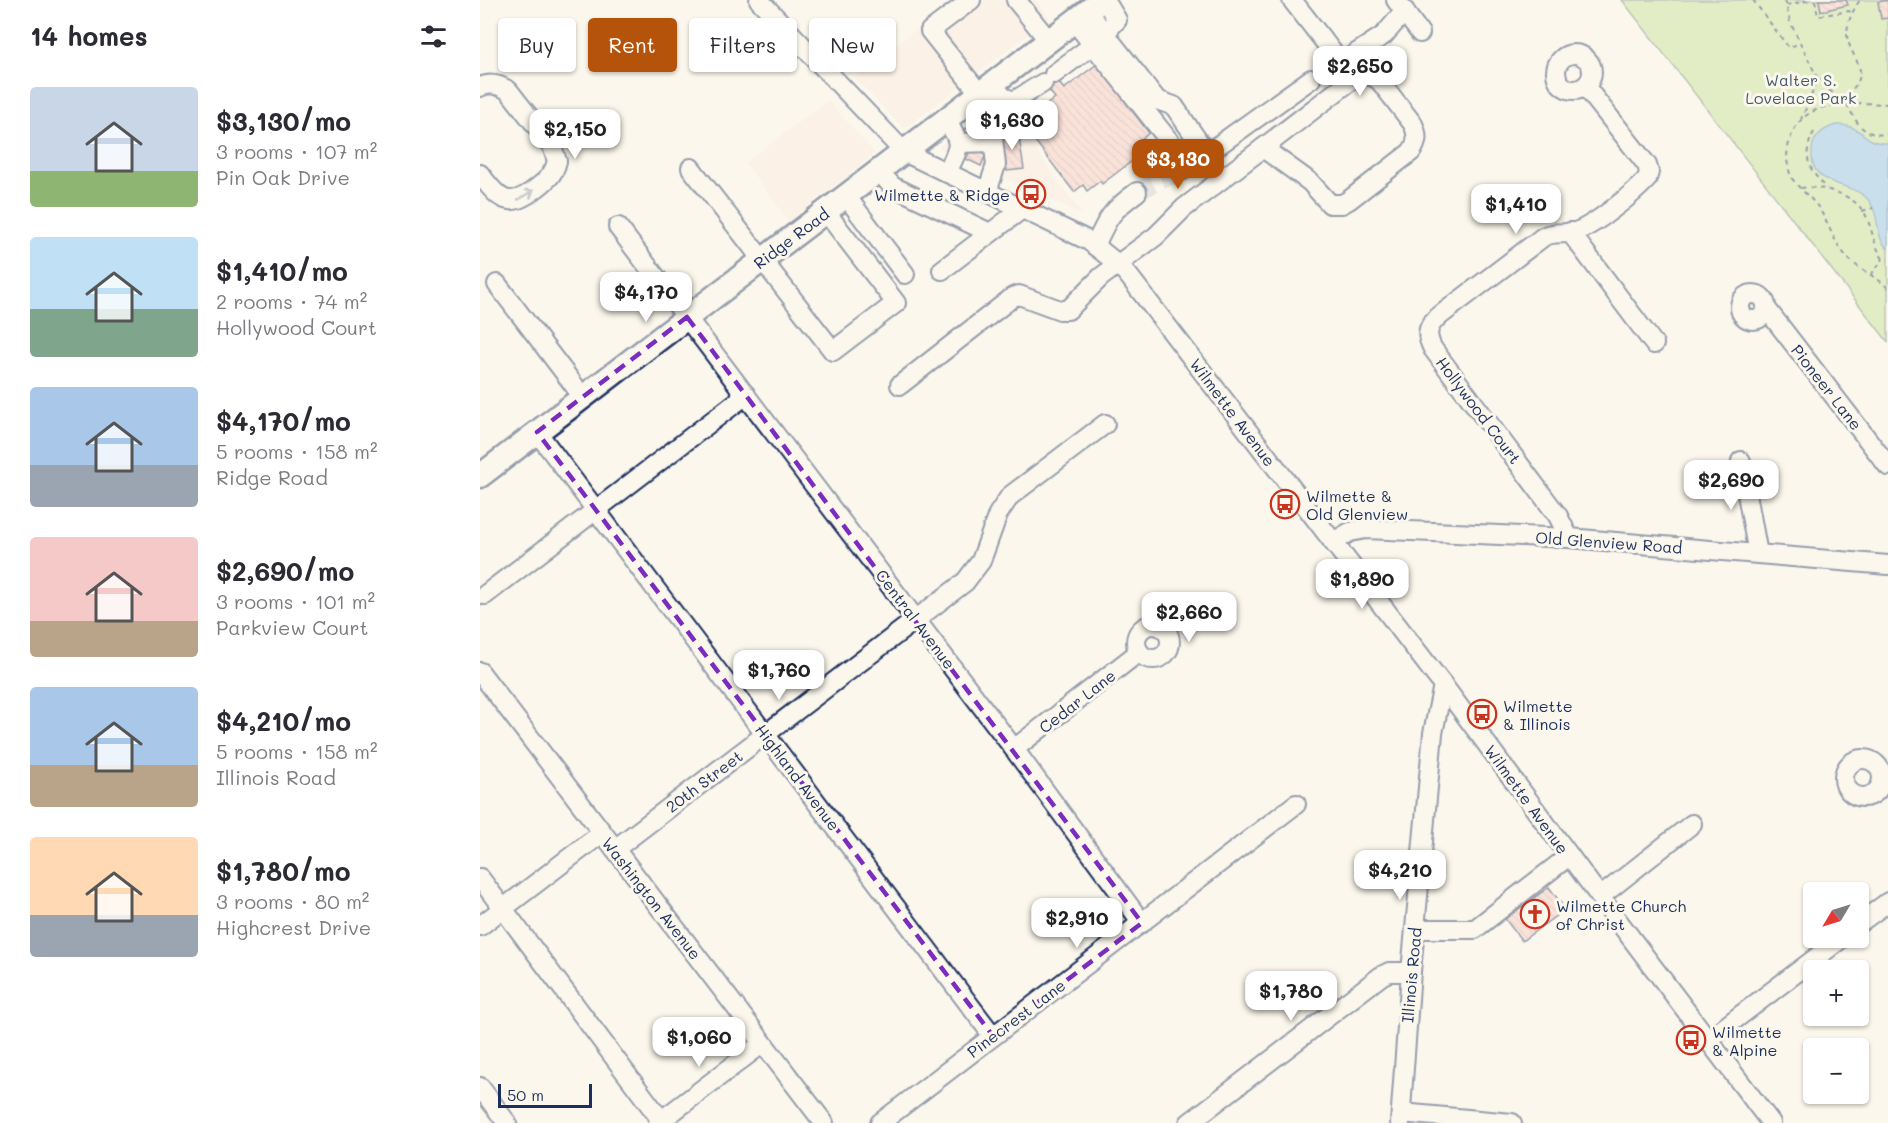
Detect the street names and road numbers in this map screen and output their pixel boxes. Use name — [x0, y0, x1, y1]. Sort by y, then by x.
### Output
street label: Ridge Road — [749, 203, 833, 273]
street label: Pioneer Lane — [1787, 340, 1867, 434]
street label: Hollywood Court — [1432, 352, 1526, 468]
street label: Wilmette Avenue — [1185, 354, 1281, 470]
street label: Old Glenview Road — [1535, 526, 1683, 558]
street label: Central Avenue — [872, 565, 960, 673]
street label: Cedar Lane — [1034, 664, 1120, 738]
street label: Highland Avenue — [751, 720, 845, 834]
street label: Wilmette Avenue — [1480, 740, 1574, 858]
street label: 20th Street — [661, 745, 747, 817]
street label: Washington Avenue — [598, 833, 706, 963]
street label: Illinois Road — [1396, 926, 1426, 1024]
street label: Pinecrest Lane — [963, 974, 1069, 1062]

